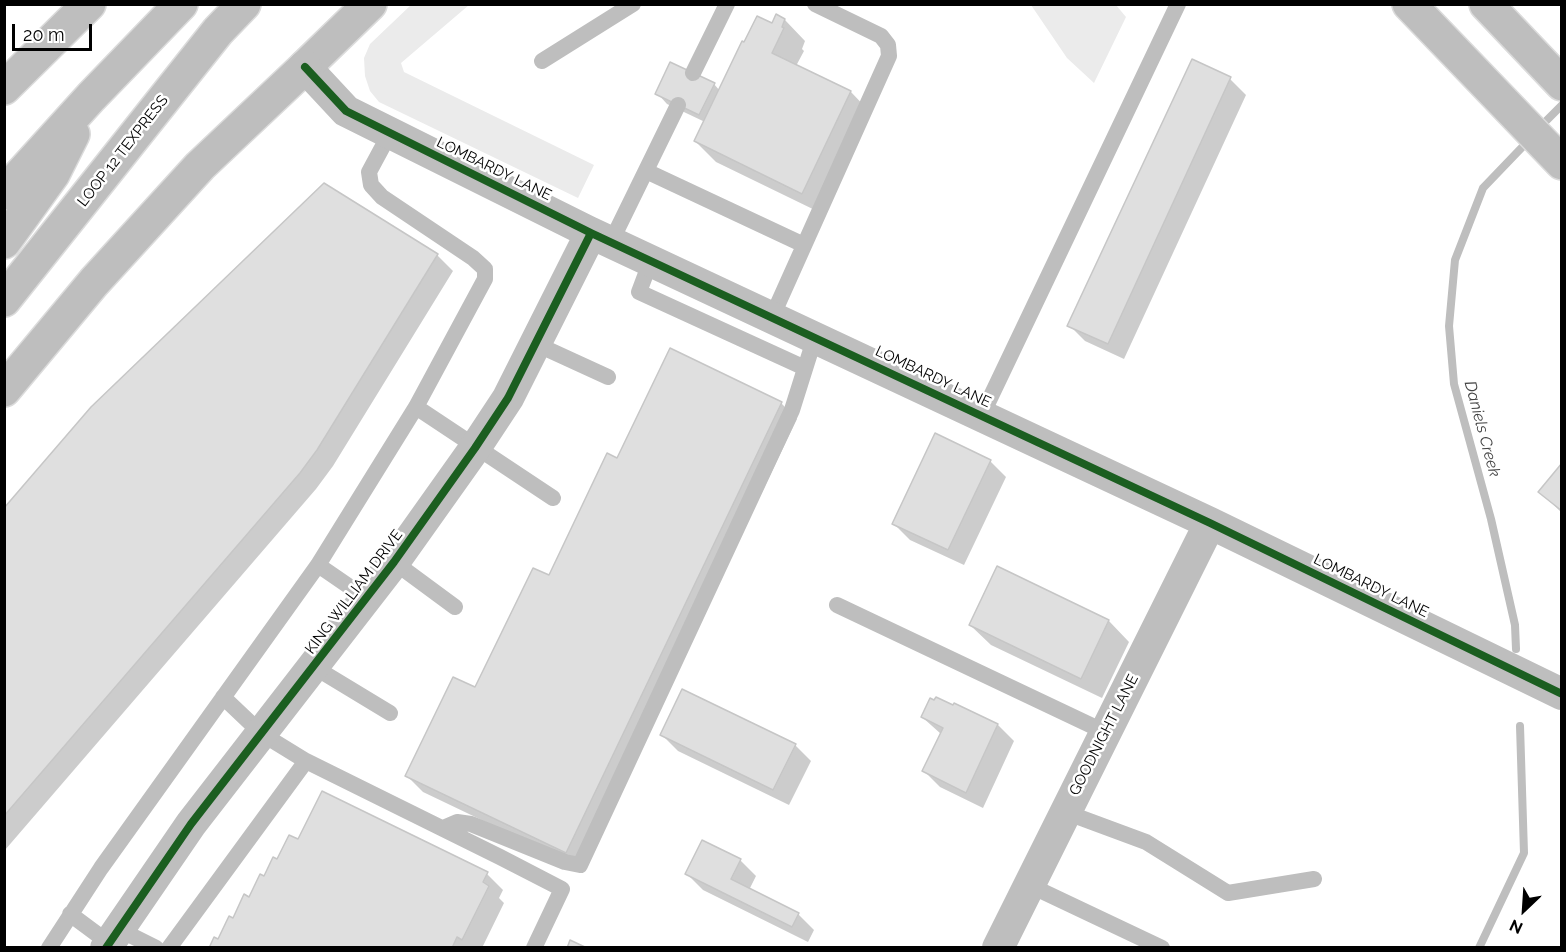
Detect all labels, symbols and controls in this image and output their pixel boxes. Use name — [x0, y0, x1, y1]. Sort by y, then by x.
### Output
scale bar — [15, 12, 94, 50]
text: 20 m — [23, 24, 65, 45]
street label: LOOP 12 TEXPRESS — [74, 92, 172, 210]
street label: LOMBARDY LANE — [434, 133, 554, 205]
street label: LOMBARDY LANE — [872, 342, 994, 412]
water label: Daniels Creek — [1460, 379, 1504, 479]
street label: KING WILLIAM DRIVE — [301, 526, 407, 658]
street label: LOMBARDY LANE — [1311, 550, 1431, 622]
street label: GOODNIGHT LANE — [1066, 671, 1142, 799]
north arrow — [1494, 880, 1554, 940]
text: N — [1507, 916, 1526, 938]

